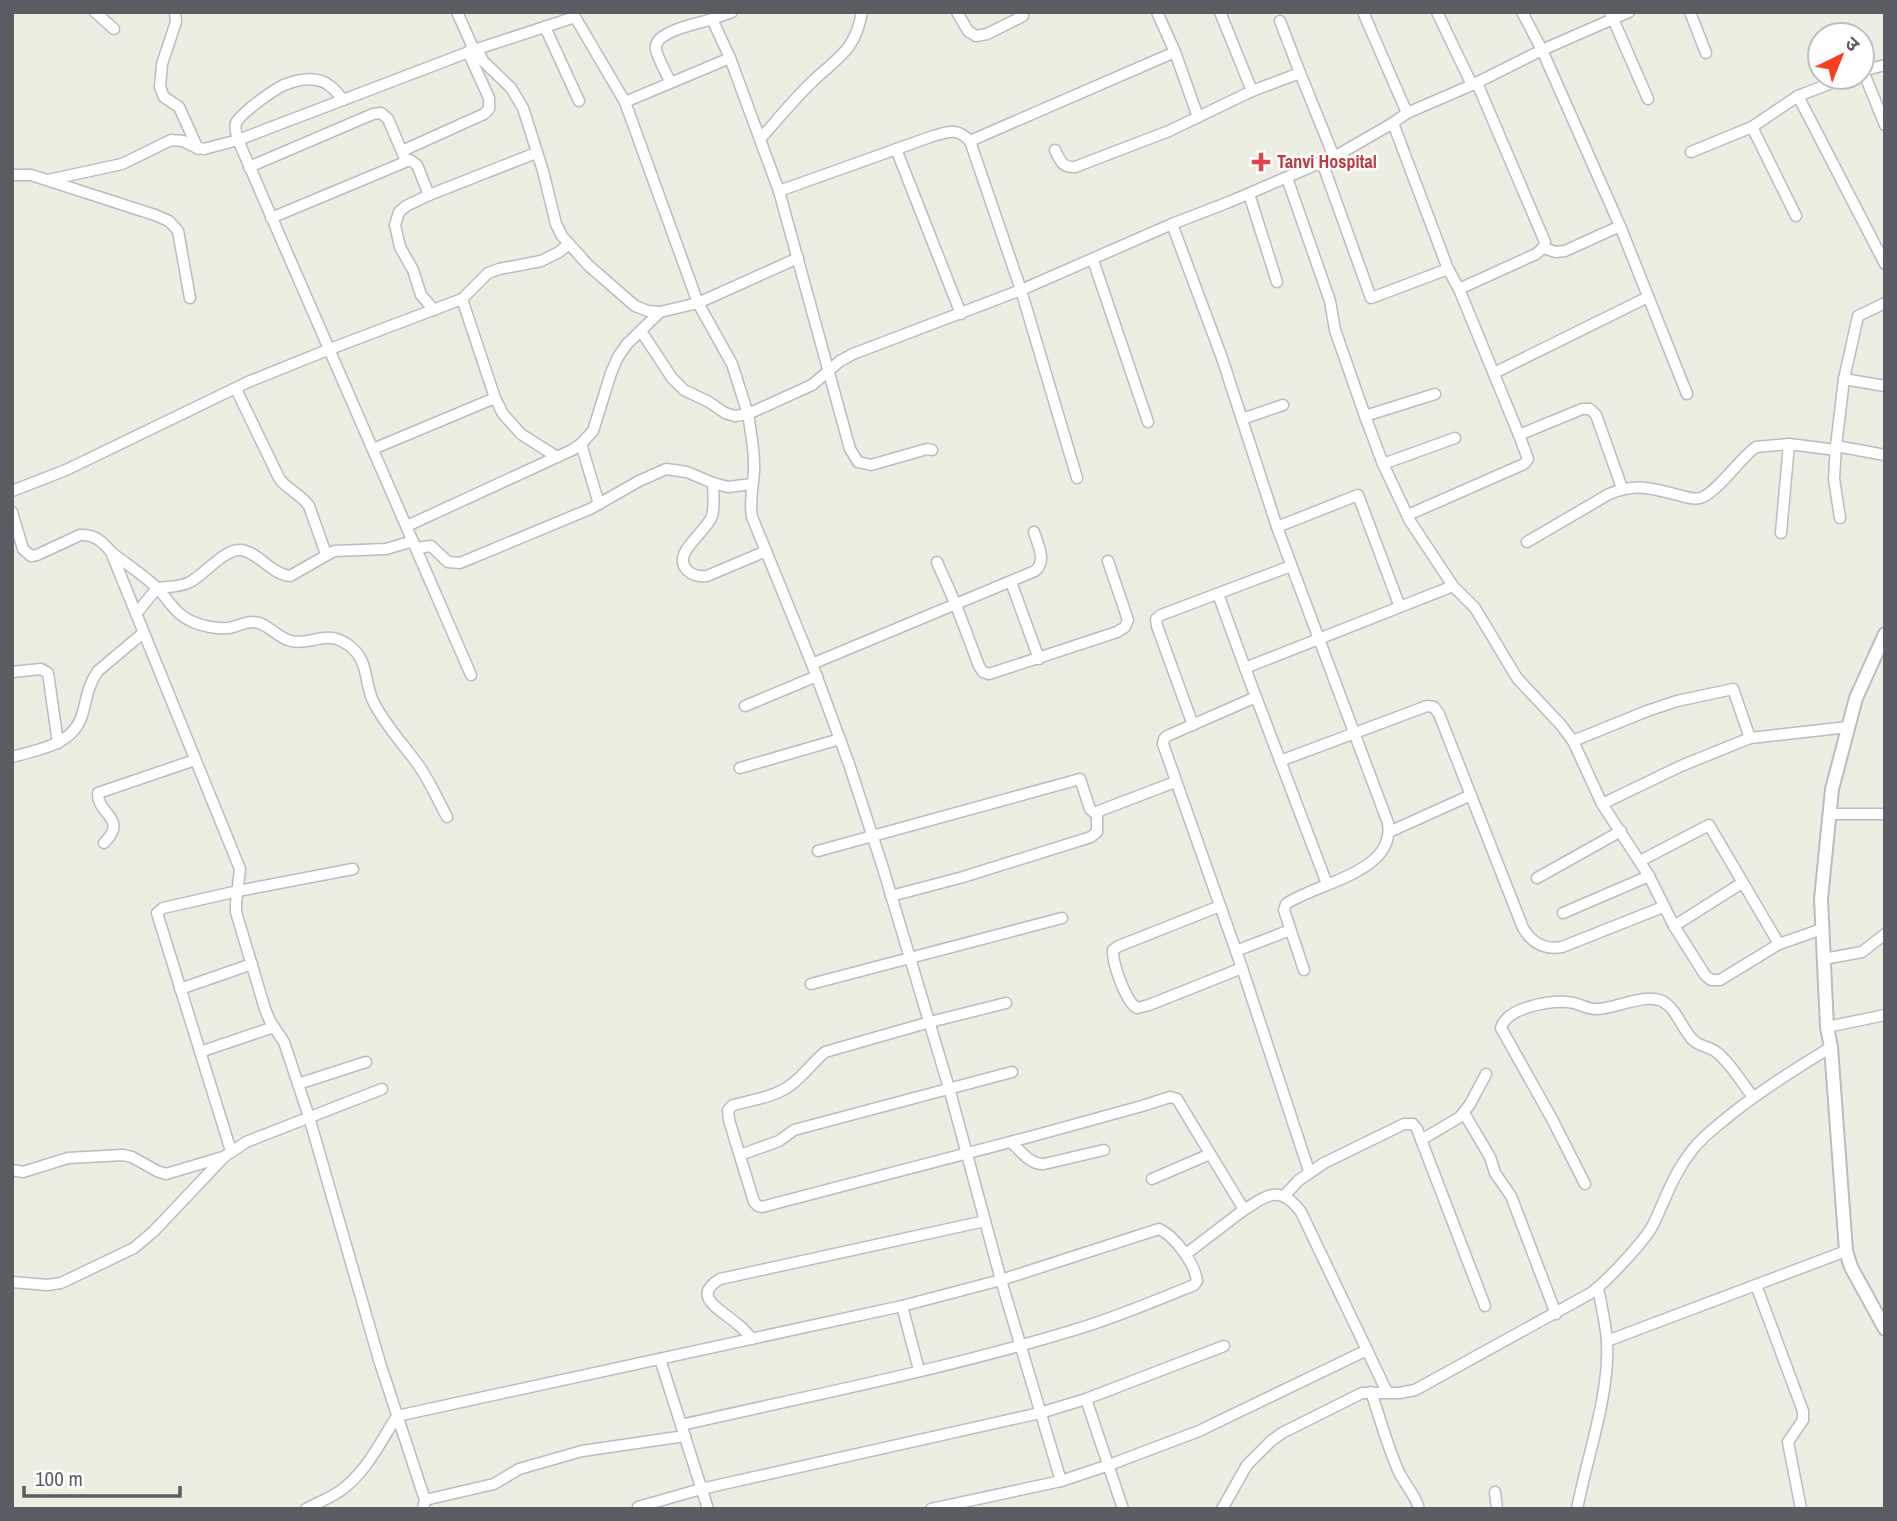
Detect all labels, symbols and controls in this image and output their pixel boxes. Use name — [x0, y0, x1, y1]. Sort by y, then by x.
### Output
north arrow — [1806, 21, 1876, 91]
text: उ — [1840, 30, 1866, 57]
place label: Tanvi Hospital — [1277, 149, 1377, 174]
marker: Tanvi Hospital — [1251, 152, 1271, 172]
scale bar — [24, 1454, 180, 1498]
text: 100 m — [35, 1464, 83, 1493]

